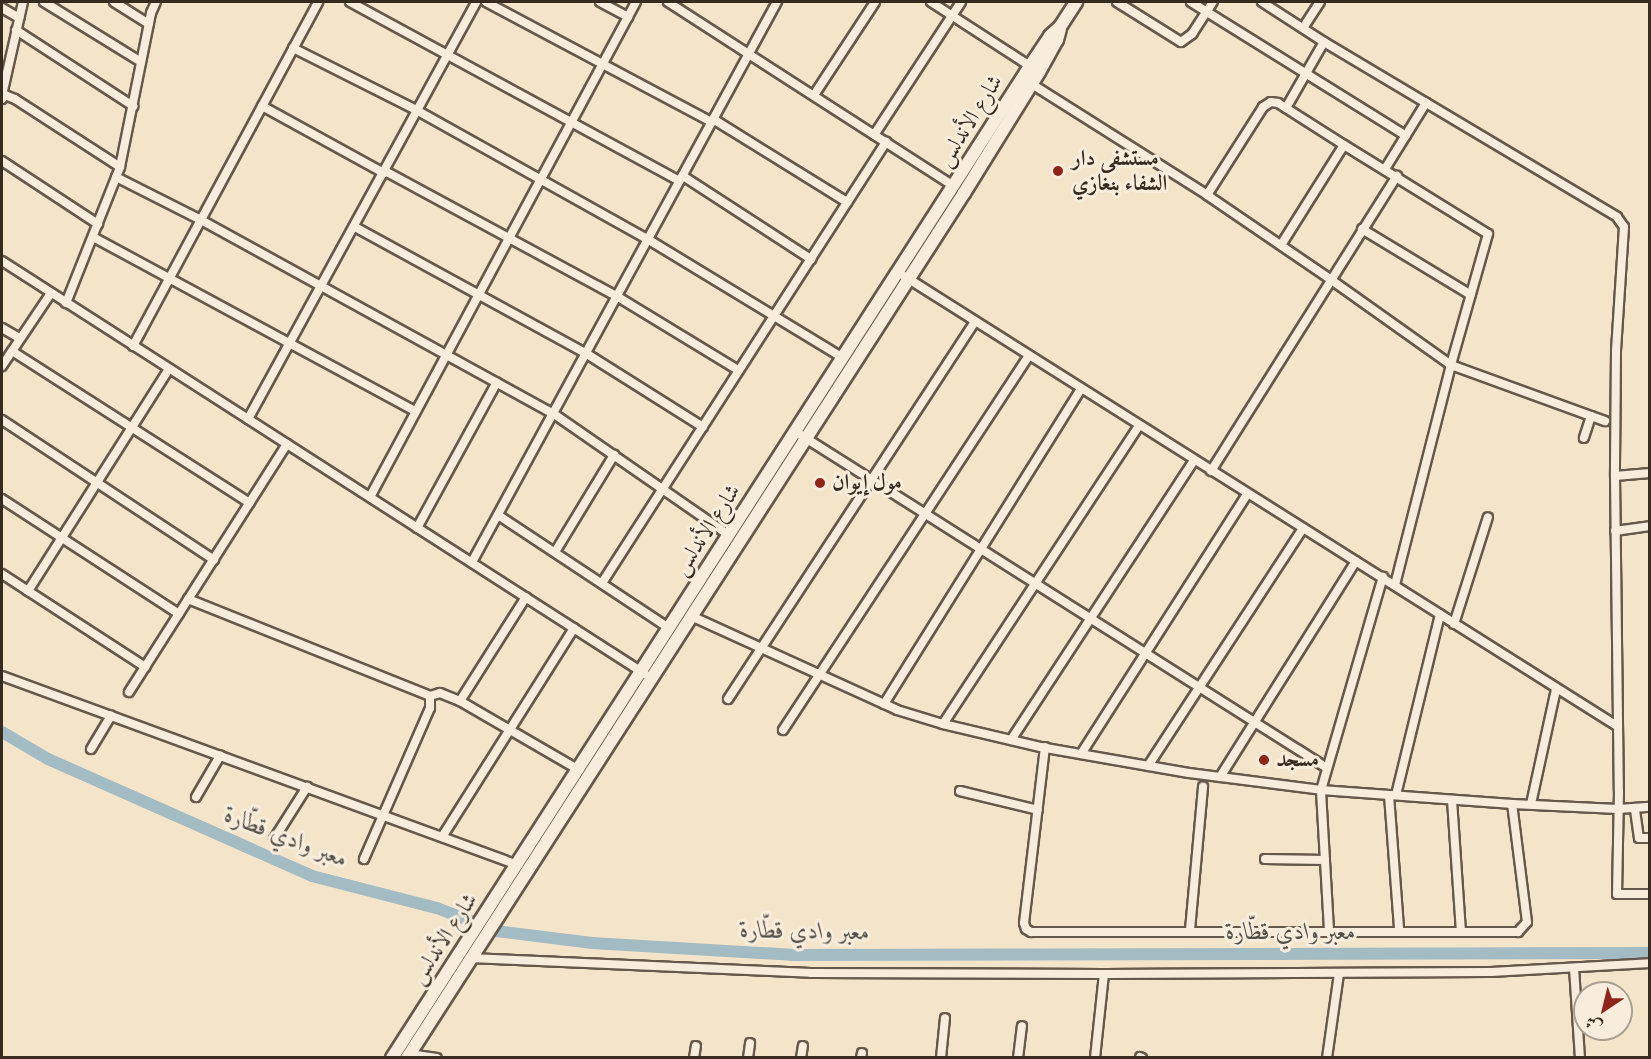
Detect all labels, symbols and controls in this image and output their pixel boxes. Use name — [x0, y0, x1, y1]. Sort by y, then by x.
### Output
street label: شارع الأندلس — [931, 70, 1009, 172]
place label: مستشفى دار الشفاء بنغازي — [1072, 145, 1167, 196]
marker: مستشفى دار الشفاء بنغازي — [1049, 162, 1067, 180]
place label: مول إيوان — [832, 470, 902, 496]
marker: مول إيوان — [813, 476, 827, 490]
street label: شارع الأندلس — [668, 479, 746, 581]
place label: مسجد — [1276, 747, 1319, 773]
marker: مسجد — [1257, 753, 1271, 767]
water label: معبر وادي قطّارة — [220, 801, 352, 875]
street label: شارع الأندلس — [405, 888, 483, 990]
water label: معبر وادي قطّارة — [740, 916, 870, 948]
water label: معبر وادي قطّارة — [1226, 919, 1356, 947]
north arrow — [1573, 981, 1633, 1041]
text: ش — [1582, 1011, 1606, 1037]

